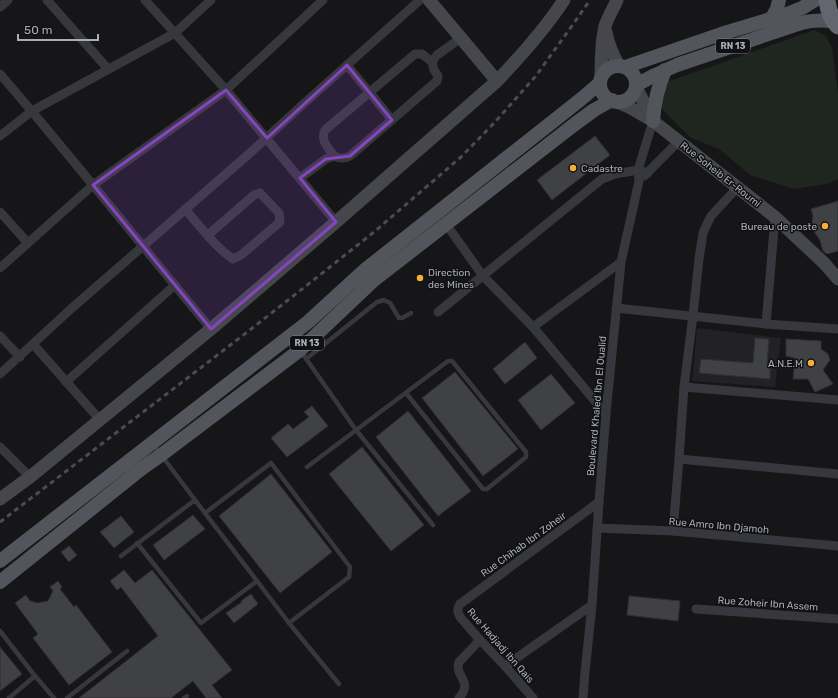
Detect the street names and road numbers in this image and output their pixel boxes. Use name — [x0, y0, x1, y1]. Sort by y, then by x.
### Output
road number: RN 13 — [716, 39, 750, 53]
street label: Rue Soheib Er-Roumi — [678, 140, 763, 210]
road number: RN 13 — [290, 336, 324, 350]
street label: Boulevard Khaled Ibn El Oualid — [585, 336, 609, 477]
street label: Rue Chihab Ibn Zoheir — [479, 510, 569, 580]
street label: Rue Amro Ibn Djamoh — [668, 516, 770, 536]
street label: Rue Zoheir Ibn Assem — [717, 595, 819, 614]
street label: Rue Hadjadj Ibn Qais — [464, 606, 536, 686]

